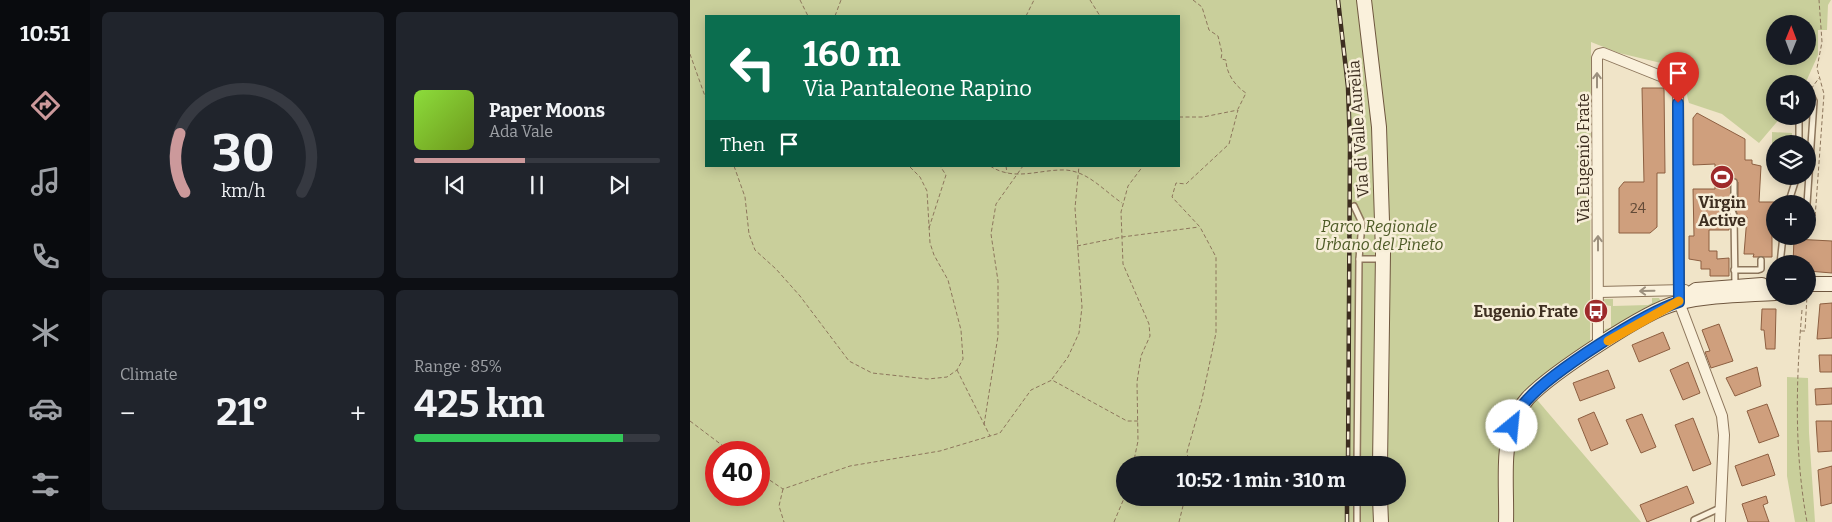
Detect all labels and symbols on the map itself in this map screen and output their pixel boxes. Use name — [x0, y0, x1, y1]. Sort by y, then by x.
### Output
north arrow — [1766, 15, 1816, 65]
pin — [1657, 52, 1699, 103]
street label: Via di Valle Aurelia — [1344, 59, 1373, 199]
one-way arrow — [1592, 73, 1602, 89]
street label: Via Eugenio Frate — [1574, 93, 1593, 223]
sports icon: Virgin Active — [1709, 164, 1735, 190]
place label: Virgin Active — [1698, 193, 1747, 230]
house number: 24 — [1630, 200, 1646, 217]
park label: Parco Regionale Urbano del Pineto — [1315, 217, 1443, 254]
one-way arrow — [1593, 235, 1603, 252]
one-way arrow — [1640, 286, 1656, 296]
bus stop icon: Eugenio Frate — [1583, 298, 1609, 324]
place label: Eugenio Frate — [1473, 302, 1578, 321]
position arrow — [1485, 399, 1537, 451]
speed limit sign: 40 — [705, 441, 770, 506]

